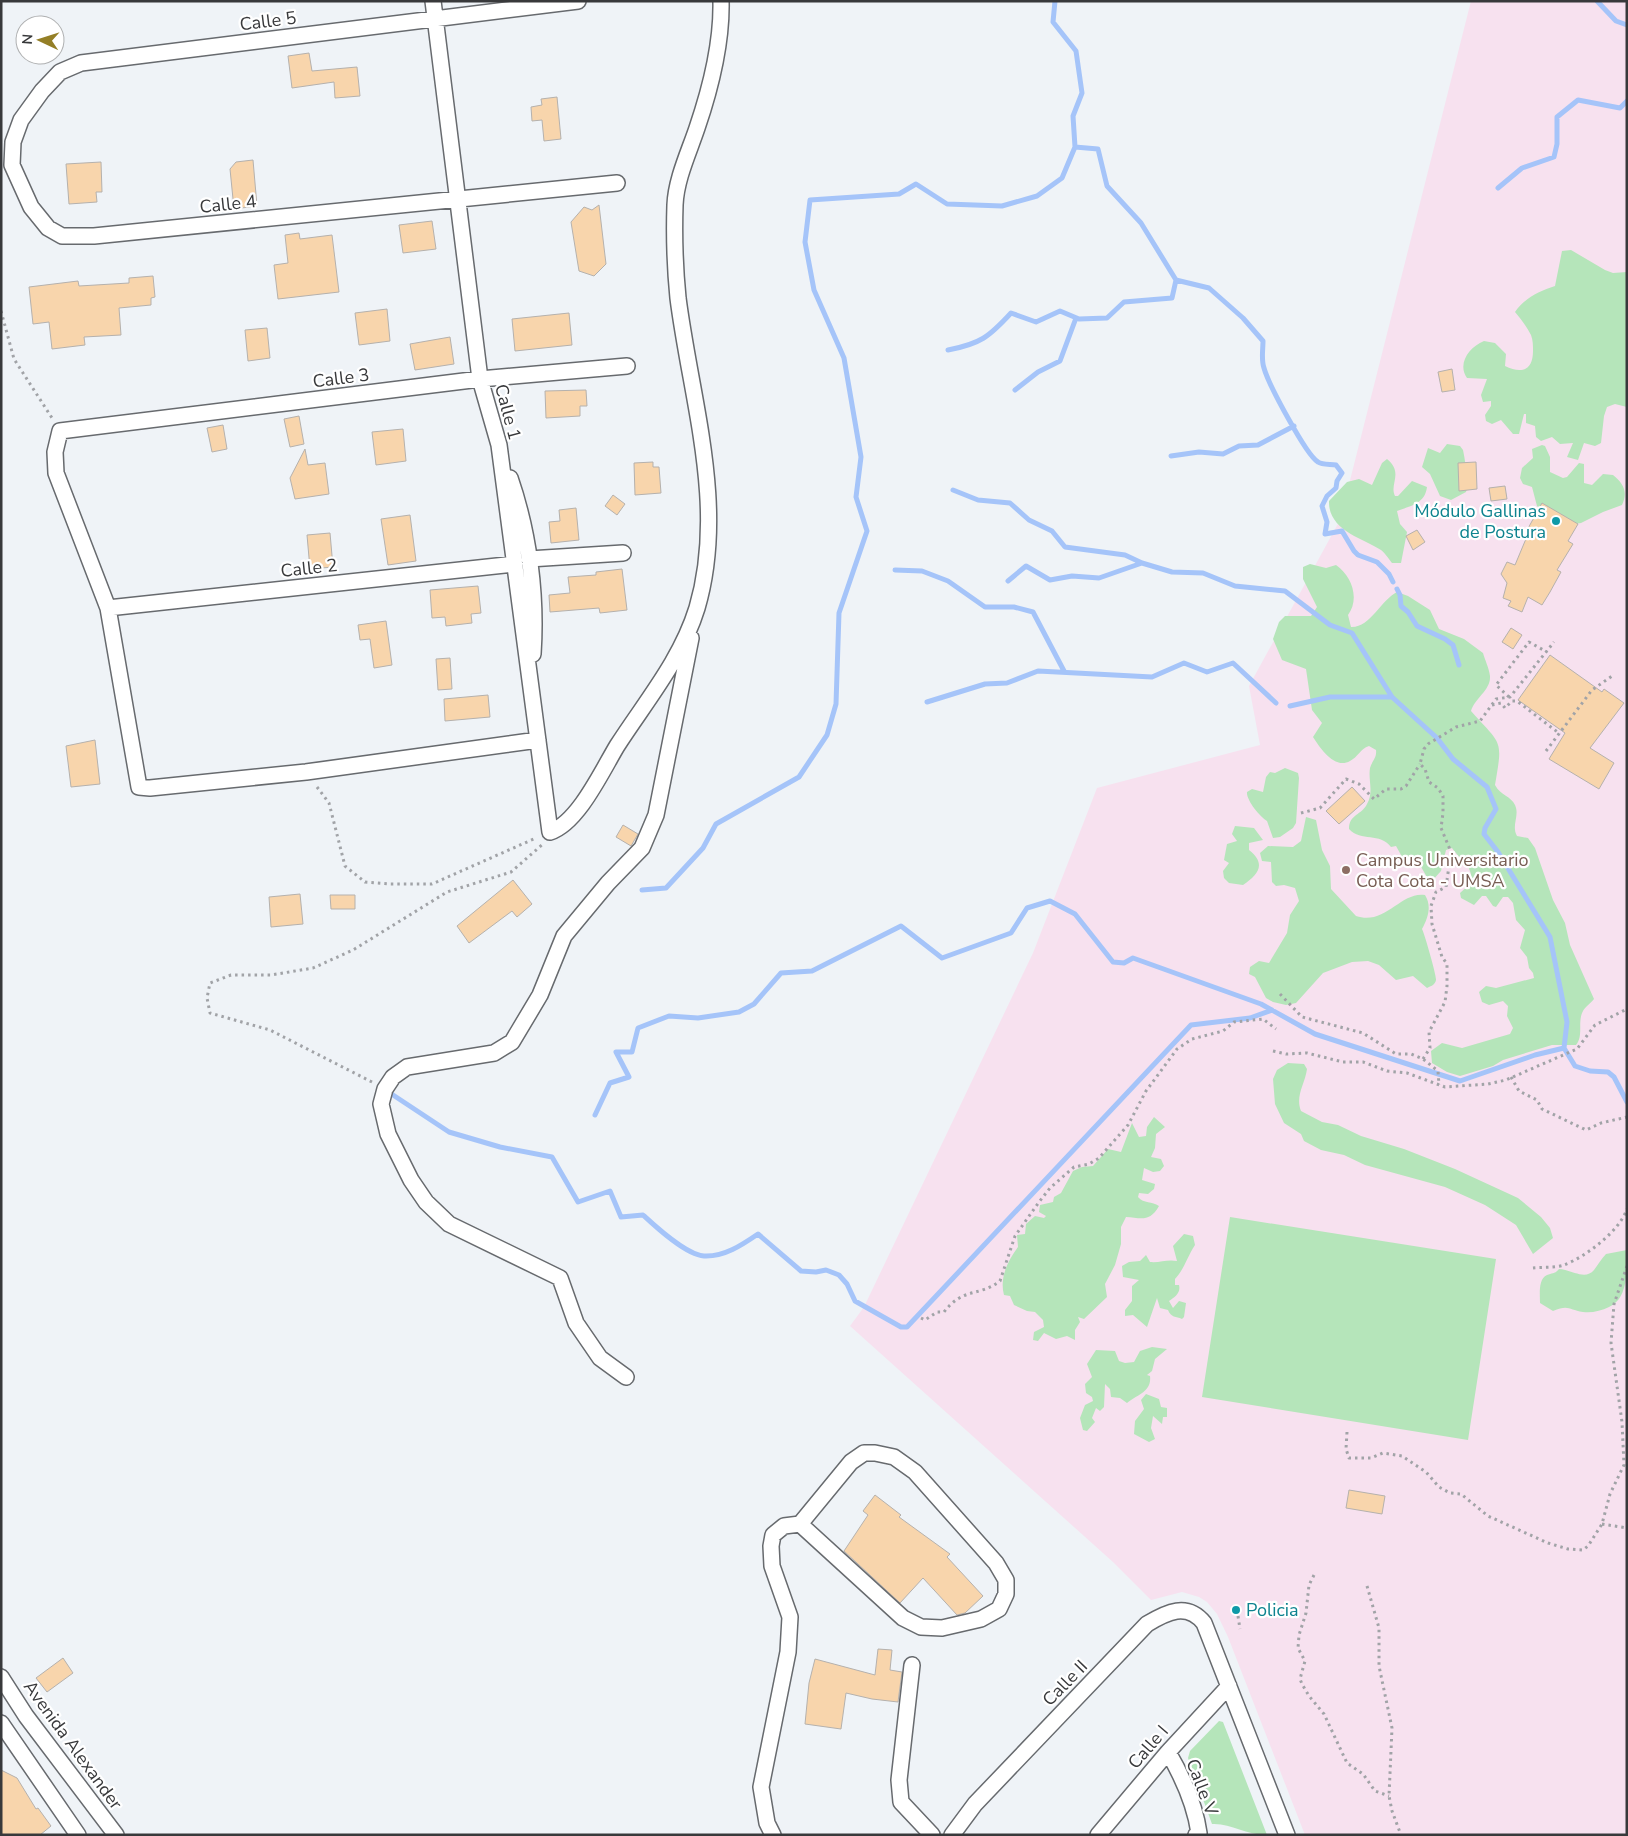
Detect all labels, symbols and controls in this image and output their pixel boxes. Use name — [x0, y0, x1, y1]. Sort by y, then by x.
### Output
street label: Calle 5 — [238, 6, 298, 36]
north arrow — [15, 15, 65, 65]
text: N — [18, 33, 37, 45]
street label: Calle 4 — [198, 189, 258, 219]
street label: Calle 3 — [311, 363, 371, 393]
street label: Calle 1 — [489, 381, 527, 443]
place label: Módulo Gallinas de Postura — [1414, 499, 1546, 544]
marker: Módulo Gallinas de Postura — [1550, 515, 1562, 527]
street label: Calle 2 — [279, 553, 339, 583]
place label: Campus Universitario Cota Cota - UMSA — [1356, 848, 1529, 893]
marker: Campus Universitario Cota Cota - UMSA — [1340, 864, 1352, 876]
place label: Policia — [1246, 1598, 1299, 1622]
marker: Policia — [1230, 1604, 1242, 1616]
street label: Calle II — [1037, 1655, 1093, 1711]
street label: Avenida Alexander — [18, 1676, 128, 1815]
street label: Calle I — [1122, 1720, 1174, 1774]
street label: Calle V — [1180, 1755, 1224, 1819]

